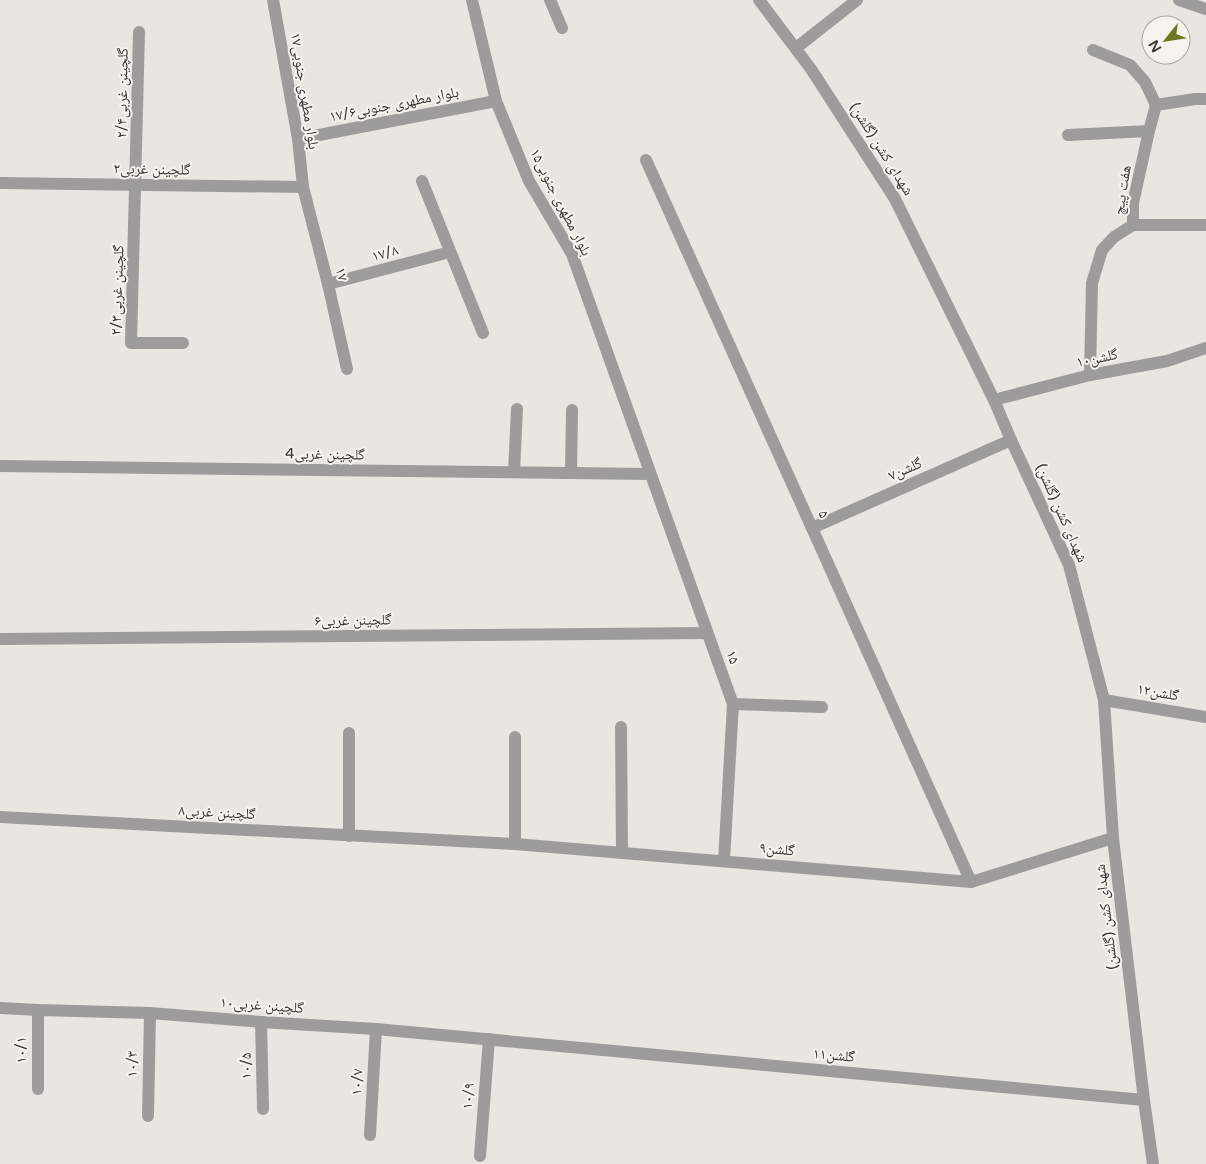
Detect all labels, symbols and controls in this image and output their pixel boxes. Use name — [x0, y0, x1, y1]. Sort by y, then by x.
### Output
north arrow — [1141, 15, 1191, 65]
street label: بلوار مطهری جنوبی۱۷ — [286, 31, 323, 151]
text: N — [1145, 37, 1165, 55]
street label: گلچینن غربی۲/۴ — [112, 47, 133, 138]
street label: بلوار مطهری جنوبی۱۷/۶ — [328, 83, 460, 126]
street label: شهدای کشن (گلشن) — [845, 99, 918, 199]
street label: بلوار مطهری جنوبی۱۵ — [525, 145, 596, 259]
street label: گلچینن غربی۲ — [113, 159, 191, 180]
street label: هفت پیچ — [1109, 164, 1136, 216]
street label: ۱۷/۸ — [370, 241, 401, 265]
street label: گلچینن غربی۲/۳ — [106, 244, 129, 336]
street label: ۱۷ — [332, 265, 352, 283]
street label: گلشن۱۰ — [1075, 345, 1120, 372]
street label: 4گلچینن غربی — [285, 444, 365, 465]
street label: گلشن۷ — [885, 453, 926, 485]
street label: شهدای کشن (گلشن) — [1031, 461, 1092, 566]
street label: ۵ — [814, 507, 834, 521]
street label: گلچینن غربی۶ — [314, 610, 392, 631]
street label: ۱۵ — [722, 648, 744, 667]
street label: گلشن۱۲ — [1136, 679, 1181, 706]
street label: گلچینن غربی۸ — [178, 801, 256, 824]
street label: گلشن۹ — [759, 838, 796, 861]
street label: شهدای کشن (گلشن) — [1091, 863, 1122, 971]
street label: گلچینن غربی۱۰ — [219, 993, 305, 1018]
street label: ۱۰/۱ — [12, 1037, 30, 1063]
street label: گلشن۱۱ — [812, 1044, 856, 1067]
street label: ۱۰/۳ — [123, 1050, 141, 1078]
street label: ۱۰/۵ — [237, 1052, 255, 1080]
street label: ۱۰/۷ — [347, 1068, 367, 1096]
street label: ۱۰/۹ — [458, 1082, 478, 1110]

